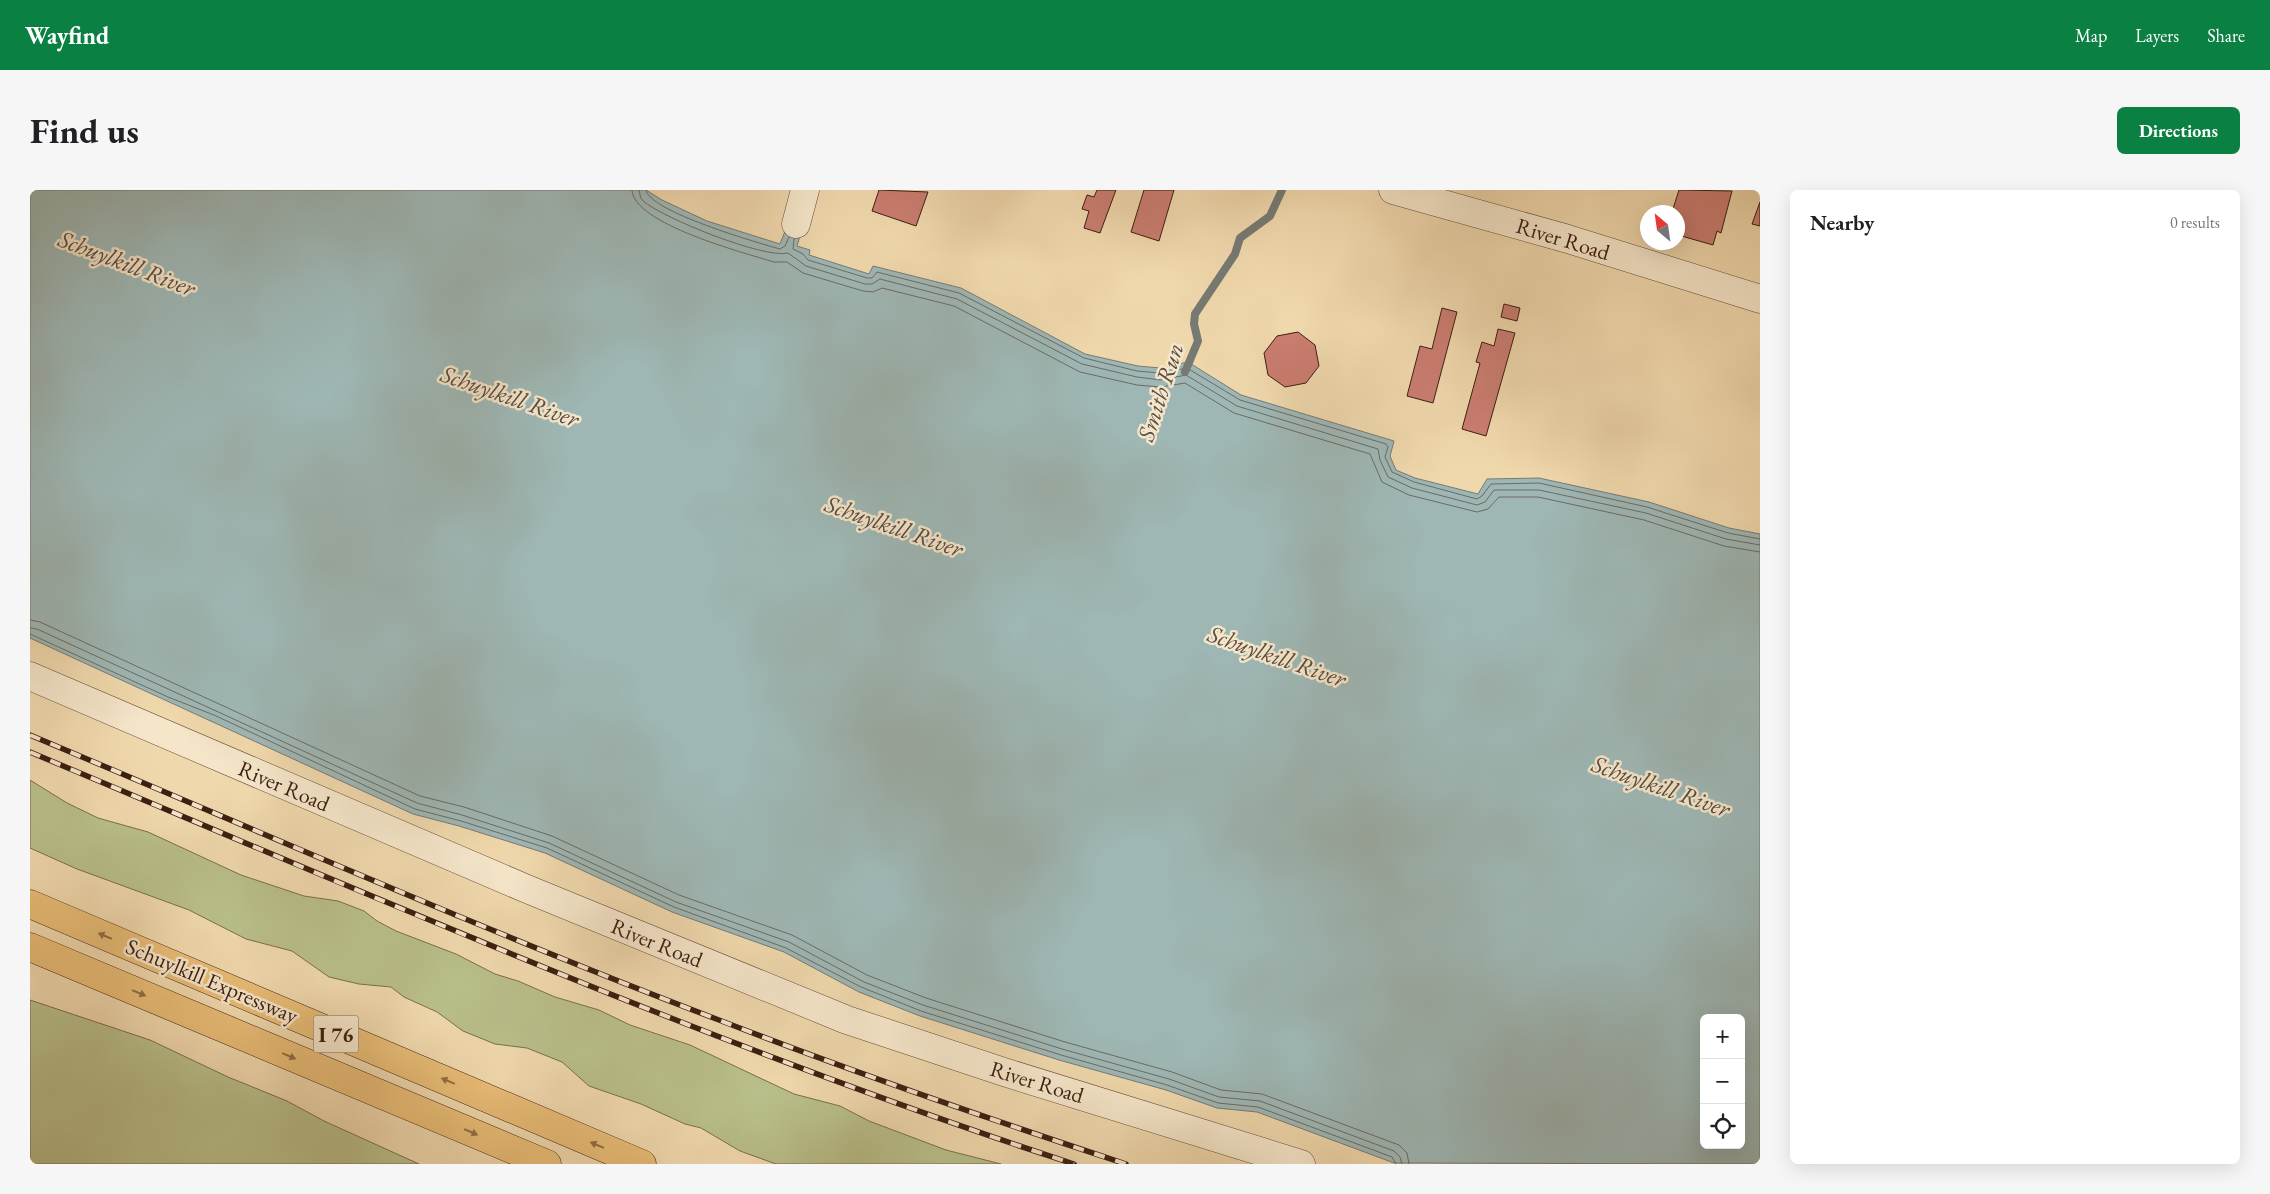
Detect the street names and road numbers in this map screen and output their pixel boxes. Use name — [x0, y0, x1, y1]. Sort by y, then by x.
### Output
street label: River Road — [1513, 211, 1614, 267]
street label: River Road — [234, 754, 335, 819]
street label: River Road — [607, 911, 708, 975]
street label: Schuylkill Expressway — [122, 932, 303, 1030]
road number: I 76 — [314, 1016, 358, 1052]
street label: River Road — [987, 1054, 1088, 1110]

